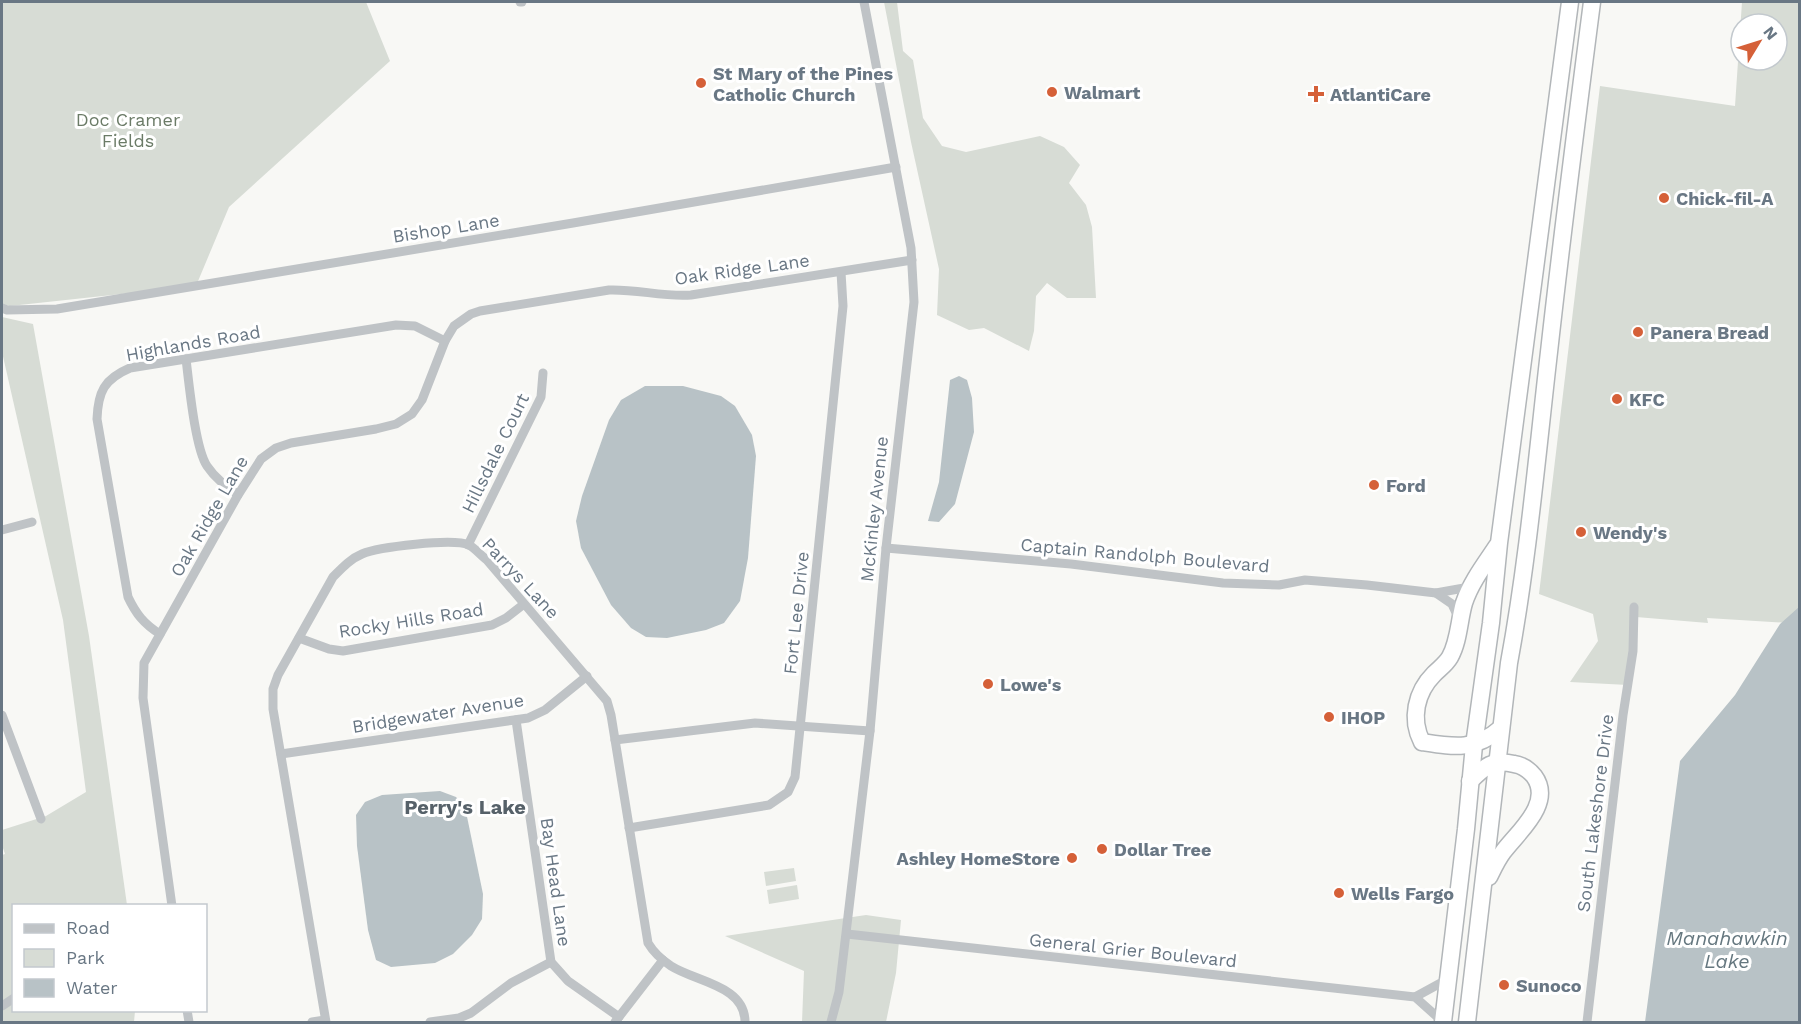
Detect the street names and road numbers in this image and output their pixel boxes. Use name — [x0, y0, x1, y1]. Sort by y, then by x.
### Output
street label: Bishop Lane — [391, 209, 501, 247]
street label: Oak Ridge Lane — [673, 249, 811, 289]
street label: Highlands Road — [124, 321, 262, 365]
street label: Hillsdale Court — [457, 389, 533, 516]
street label: McKinley Avenue — [856, 435, 892, 583]
street label: Oak Ridge Lane — [166, 452, 252, 580]
street label: Parrys Lane — [478, 533, 564, 623]
street label: Captain Randolph Boulevard — [1020, 534, 1270, 576]
street label: Fort Lee Drive — [779, 551, 813, 675]
street label: Rocky Hills Road — [337, 598, 485, 642]
street label: Bridgewater Avenue — [351, 689, 525, 737]
street label: South Lakeshore Drive — [1572, 713, 1618, 913]
street label: Bay Head Lane — [537, 816, 575, 948]
street label: General Grier Boulevard — [1028, 929, 1238, 971]

